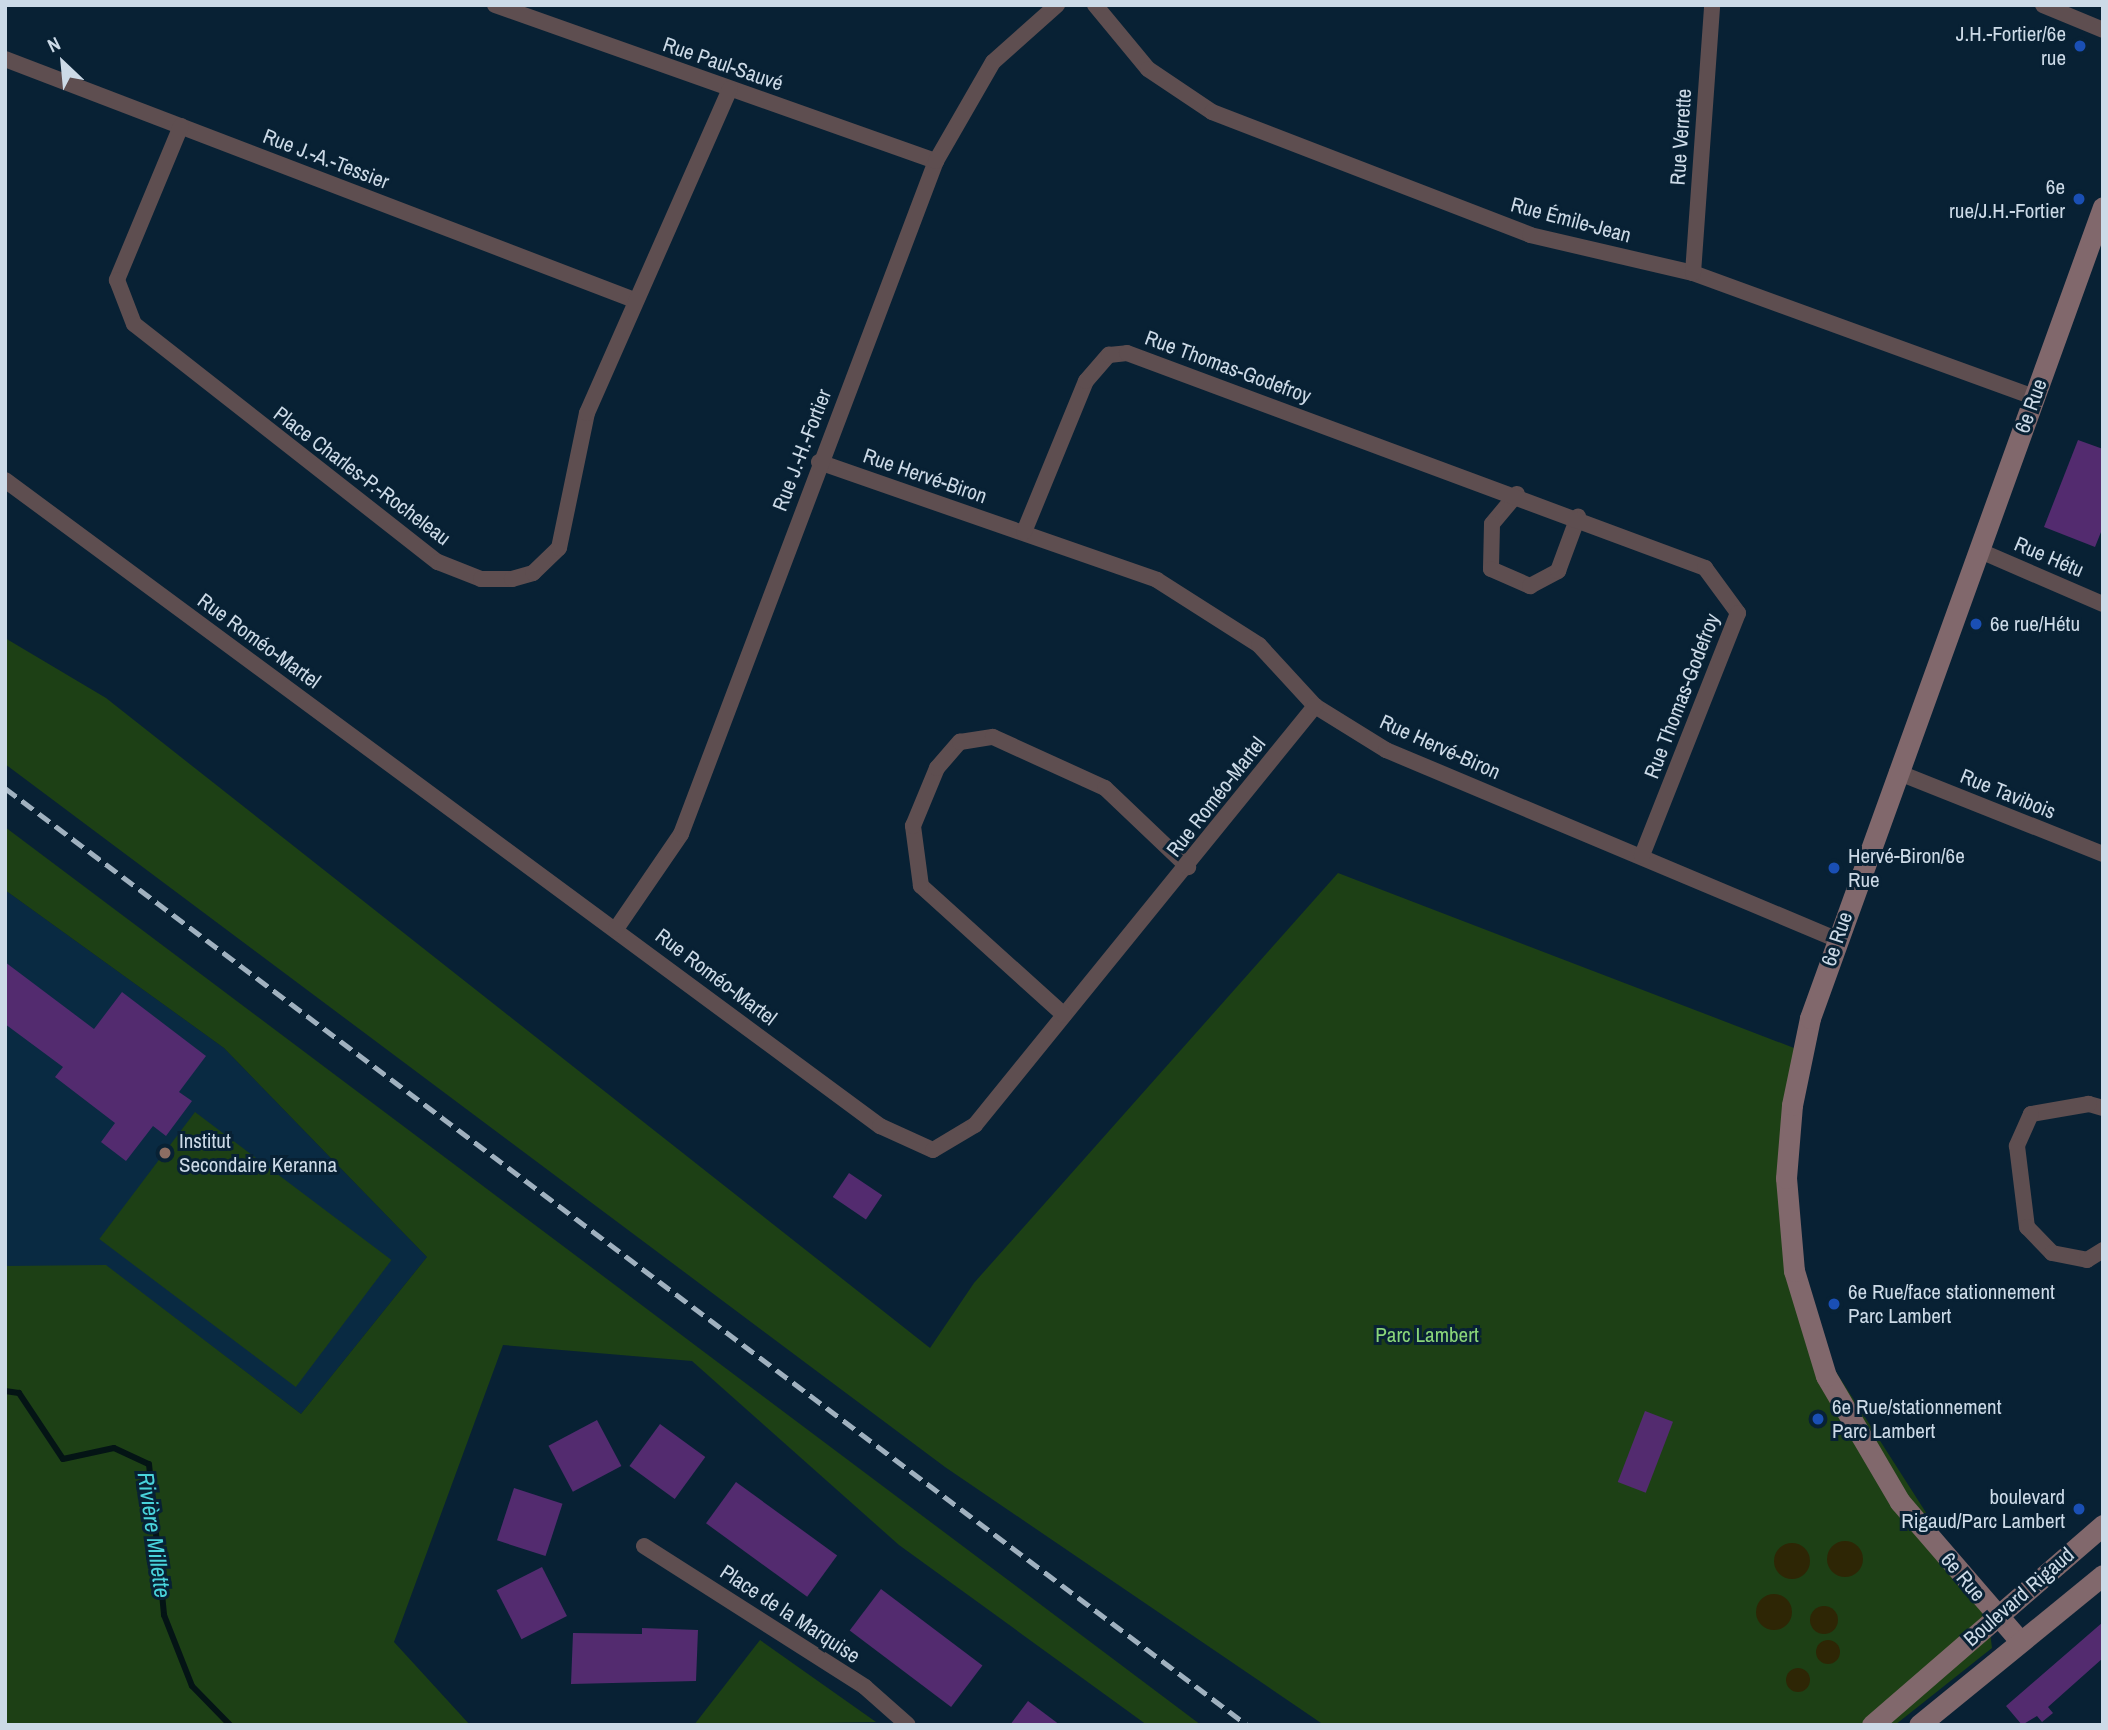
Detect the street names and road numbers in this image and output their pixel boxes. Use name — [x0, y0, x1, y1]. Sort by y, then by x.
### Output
street label: Rue Paul-Sauvé — [660, 32, 786, 96]
street label: Rue Verrette — [1665, 88, 1697, 186]
street label: Rue J.-A.-Tessier — [259, 123, 393, 195]
street label: Rue Émile-Jean — [1508, 192, 1634, 248]
street label: Rue Thomas-Godefroy — [1141, 325, 1315, 409]
street label: 6e Rue — [2010, 376, 2052, 436]
street label: Rue J.-H.-Fortier — [767, 386, 837, 514]
street label: Place Charles-P.-Rocheleau — [269, 401, 455, 551]
street label: Rue Hervé-Biron — [860, 443, 990, 509]
street label: Rue Hétu — [2011, 531, 2087, 583]
street label: Rue Roméo-Martel — [193, 588, 325, 694]
street label: Rue Thomas-Godefroy — [1639, 610, 1725, 782]
street label: Rue Hervé-Biron — [1376, 709, 1504, 785]
street label: Rue Roméo-Martel — [1161, 732, 1271, 862]
street label: Rue Tavibois — [1957, 763, 2059, 825]
street label: 6e Rue — [1816, 909, 1858, 969]
street label: Rue Roméo-Martel — [650, 923, 782, 1031]
street label: Boulevard Rigaud — [1959, 1542, 2079, 1652]
street label: 6e Rue — [1936, 1548, 1990, 1606]
street label: Place de la Marquise — [715, 1559, 865, 1669]

